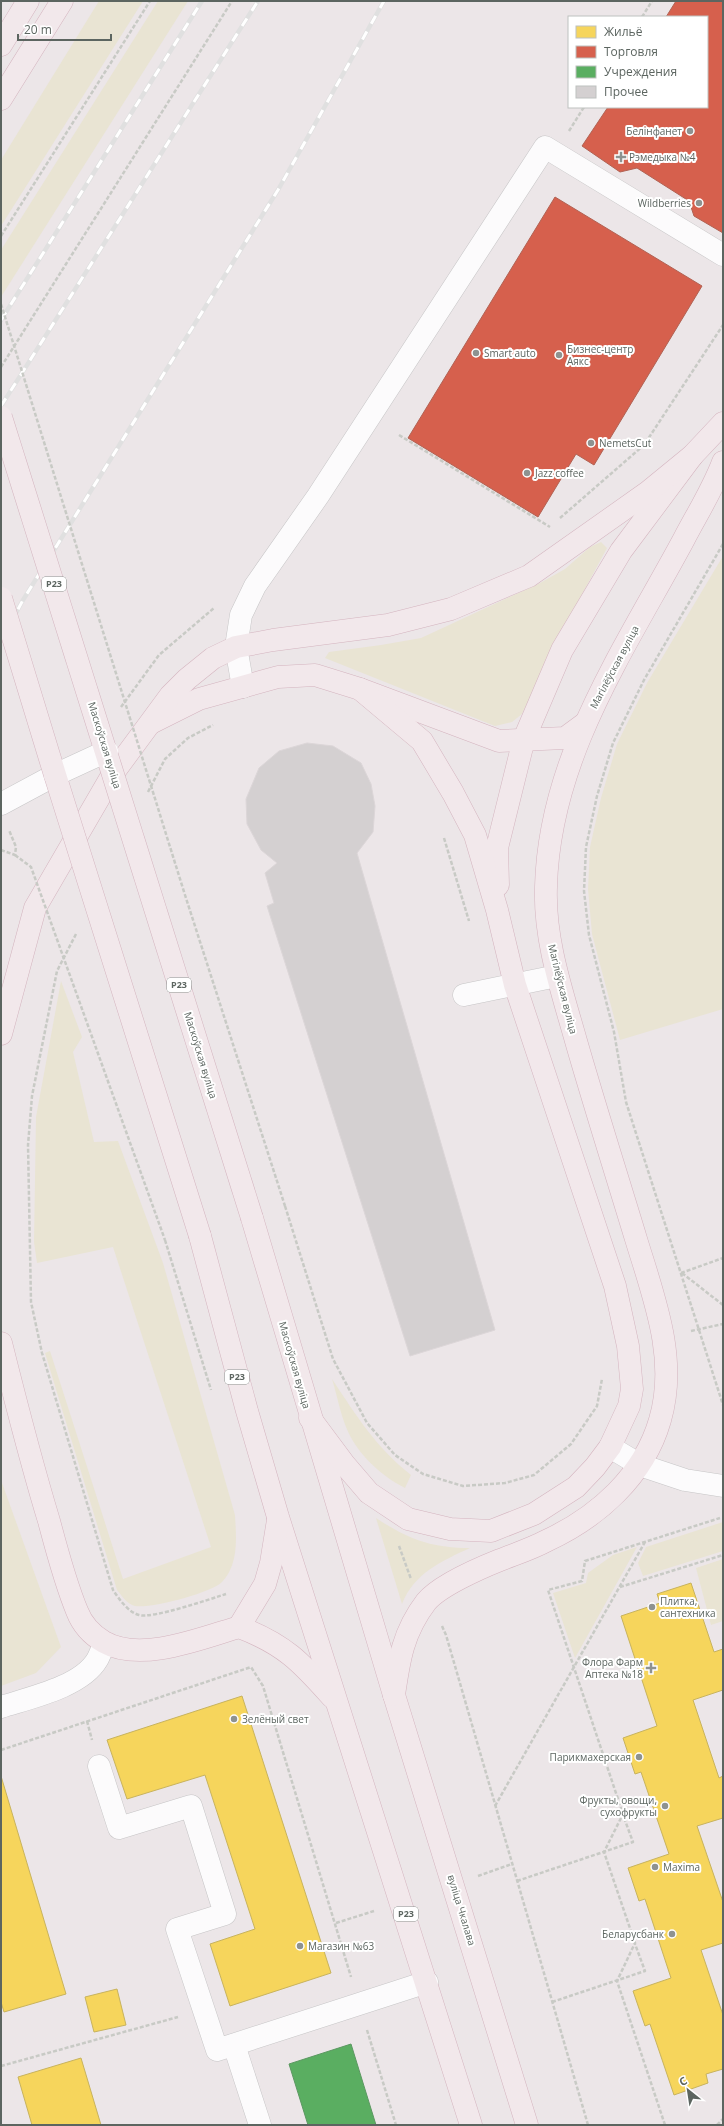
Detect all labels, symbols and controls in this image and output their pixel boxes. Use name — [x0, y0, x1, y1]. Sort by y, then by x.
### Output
scale bar — [18, 16, 111, 42]
legend — [568, 16, 708, 108]
text: 20 m — [24, 21, 52, 38]
text: Жильё — [604, 23, 643, 40]
text: Торговля — [604, 43, 658, 60]
text: Учреждения — [604, 63, 677, 80]
text: Прочее — [604, 83, 648, 100]
place label: Белінфанет — [626, 124, 682, 138]
marker: Белінфанет — [685, 126, 695, 136]
place label: Рэмедыка №4 — [629, 150, 696, 164]
marker: Рэмедыка №4 — [616, 152, 626, 162]
place label: Wildberries — [638, 196, 691, 210]
marker: Wildberries — [694, 198, 704, 208]
place label: Бизнес-центр Аякс — [567, 342, 633, 368]
place label: Smart auto — [484, 346, 536, 360]
marker: Smart auto — [471, 348, 481, 358]
marker: Бизнес-центр Аякс — [554, 350, 564, 360]
place label: NemetsCut — [599, 436, 652, 450]
marker: NemetsCut — [586, 438, 596, 448]
place label: Jazz coffee — [534, 466, 584, 480]
marker: Jazz coffee — [522, 468, 532, 478]
road number: Р23 — [42, 577, 66, 591]
street label: Магілёўская вуліца — [586, 623, 642, 711]
street label: Маскоўская вуліца — [85, 700, 125, 790]
street label: Магілёўская вуліца — [545, 943, 581, 1035]
road number: Р23 — [167, 978, 191, 992]
street label: Маскоўская вуліца — [181, 1010, 221, 1100]
street label: Маскоўская вуліца — [276, 1320, 314, 1410]
road number: Р23 — [225, 1370, 249, 1384]
place label: Плитка, сантехника — [660, 1594, 716, 1620]
marker: Плитка, сантехника — [647, 1602, 657, 1612]
place label: Флора Фарм Аптека №18 — [582, 1655, 643, 1681]
marker: Флора Фарм Аптека №18 — [646, 1663, 656, 1673]
place label: Зелёный свет — [242, 1712, 309, 1726]
marker: Зелёный свет — [229, 1714, 239, 1724]
place label: Парикмахерская — [550, 1750, 631, 1764]
marker: Парикмахерская — [634, 1752, 644, 1762]
place label: Фрукты, овощи, сухофрукты — [579, 1793, 657, 1819]
marker: Фрукты, овощи, сухофрукты — [660, 1801, 670, 1811]
place label: Maxima — [663, 1860, 700, 1874]
marker: Maxima — [650, 1862, 660, 1872]
street label: вуліца Чкалава — [445, 1873, 479, 1947]
road number: Р23 — [394, 1907, 418, 1921]
place label: Беларусбанк — [602, 1927, 665, 1941]
marker: Беларусбанк — [667, 1929, 677, 1939]
place label: Магазин №63 — [308, 1939, 374, 1953]
marker: Магазин №63 — [295, 1941, 305, 1951]
north arrow — [668, 2070, 708, 2110]
text: С — [676, 2073, 690, 2089]

